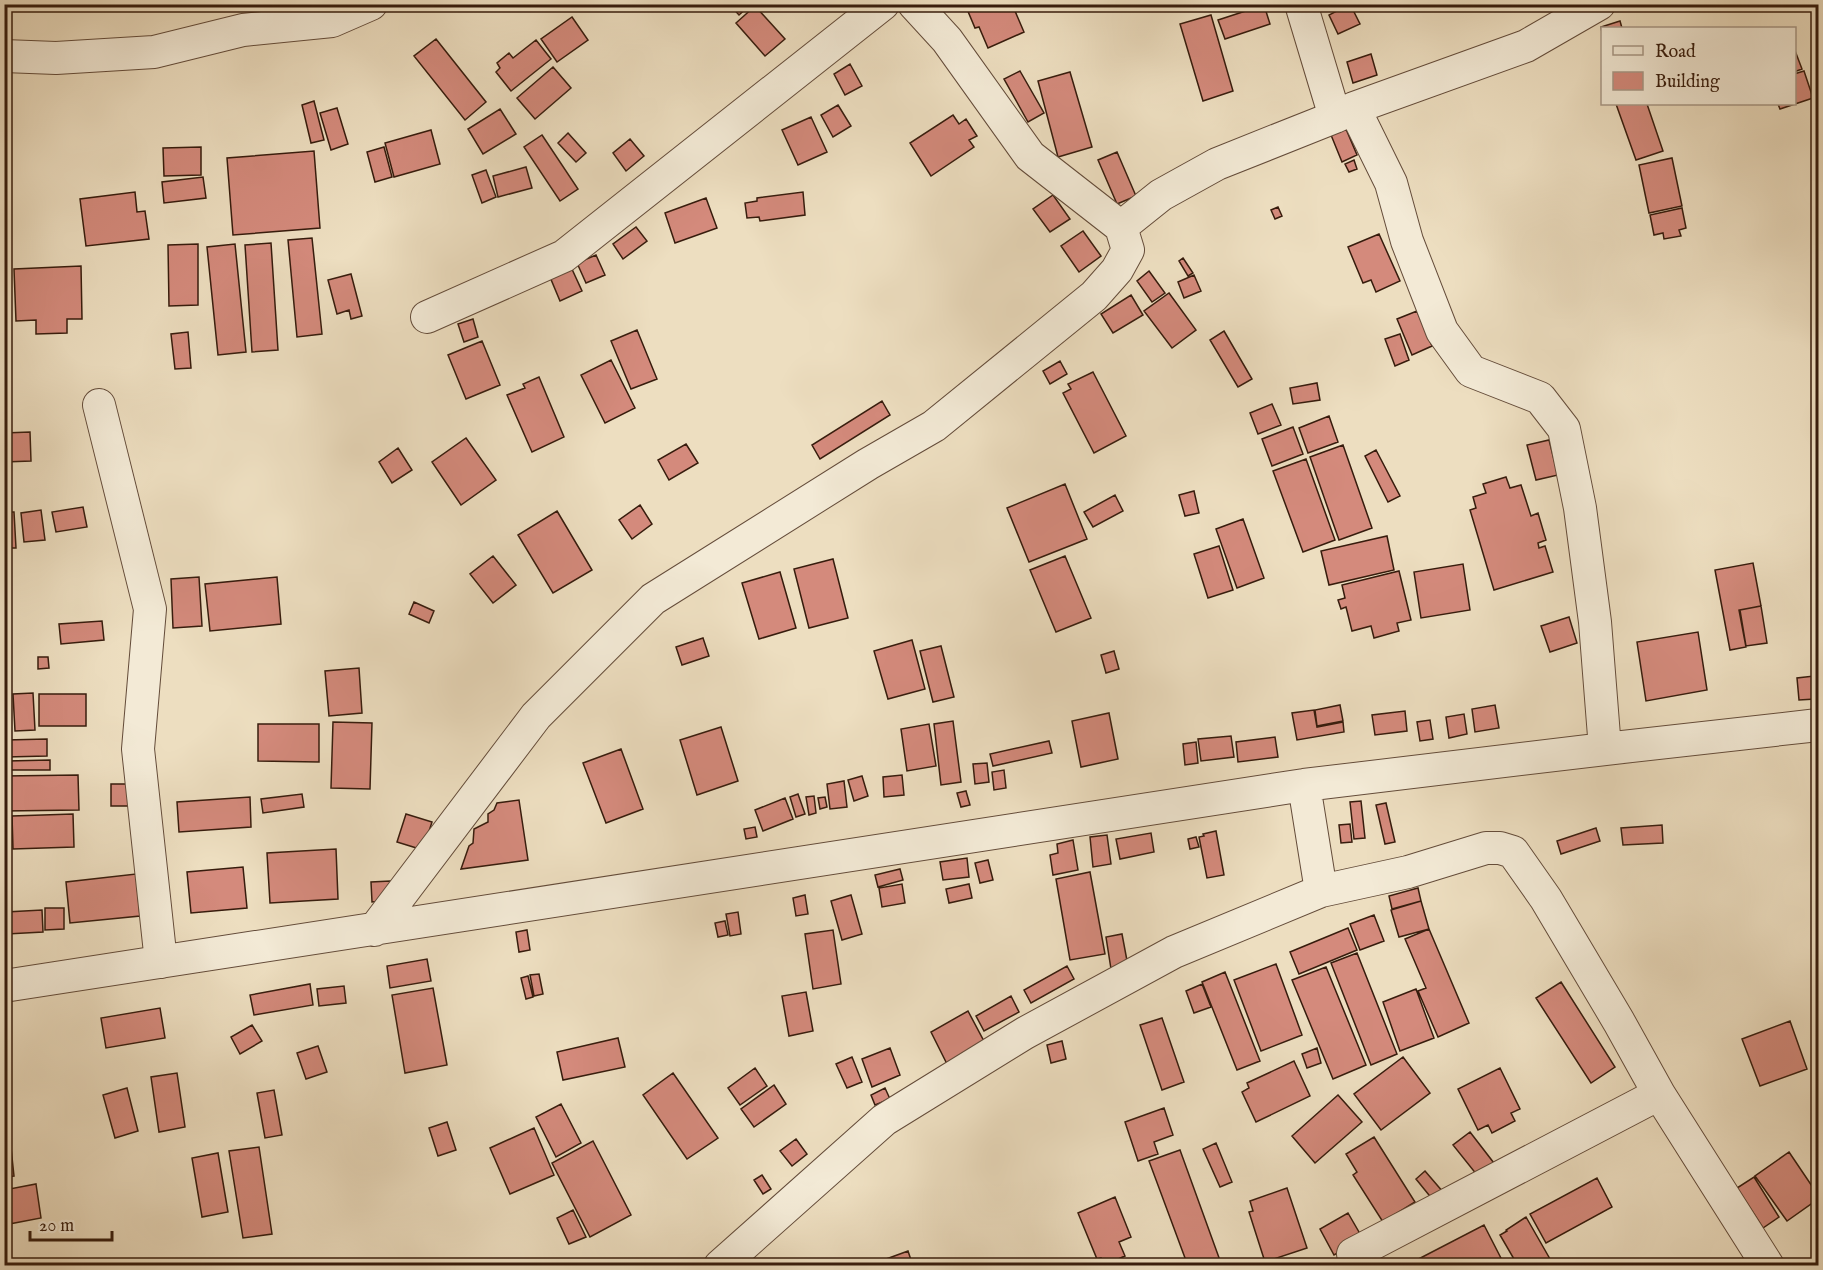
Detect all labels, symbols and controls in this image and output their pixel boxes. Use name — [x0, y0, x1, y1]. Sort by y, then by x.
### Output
legend — [1601, 27, 1796, 105]
text: Road — [1655, 41, 1696, 64]
text: Building — [1655, 71, 1720, 94]
scale bar — [30, 1204, 112, 1242]
text: 20 m — [39, 1215, 74, 1238]

